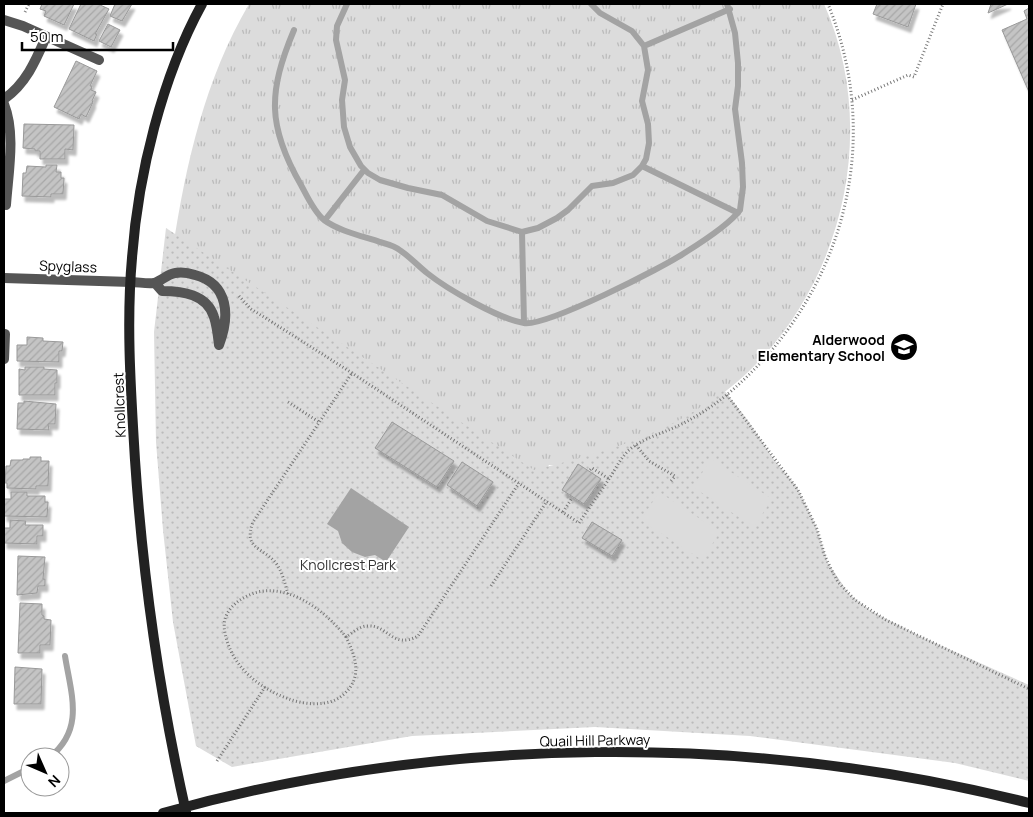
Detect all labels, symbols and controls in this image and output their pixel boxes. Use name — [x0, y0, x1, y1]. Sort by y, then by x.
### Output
scale bar — [22, 20, 174, 52]
text: 50 m — [30, 26, 64, 47]
street label: Spyglass — [39, 255, 97, 277]
place label: Alderwood Elementary School — [758, 330, 885, 365]
school or university icon: Alderwood Elementary School — [889, 332, 919, 362]
street label: Knollcrest — [108, 372, 130, 438]
park label: Knollcrest Park — [300, 555, 397, 574]
street label: Quail Hill Parkway — [539, 730, 651, 750]
north arrow — [20, 747, 70, 797]
text: N — [44, 771, 65, 792]

